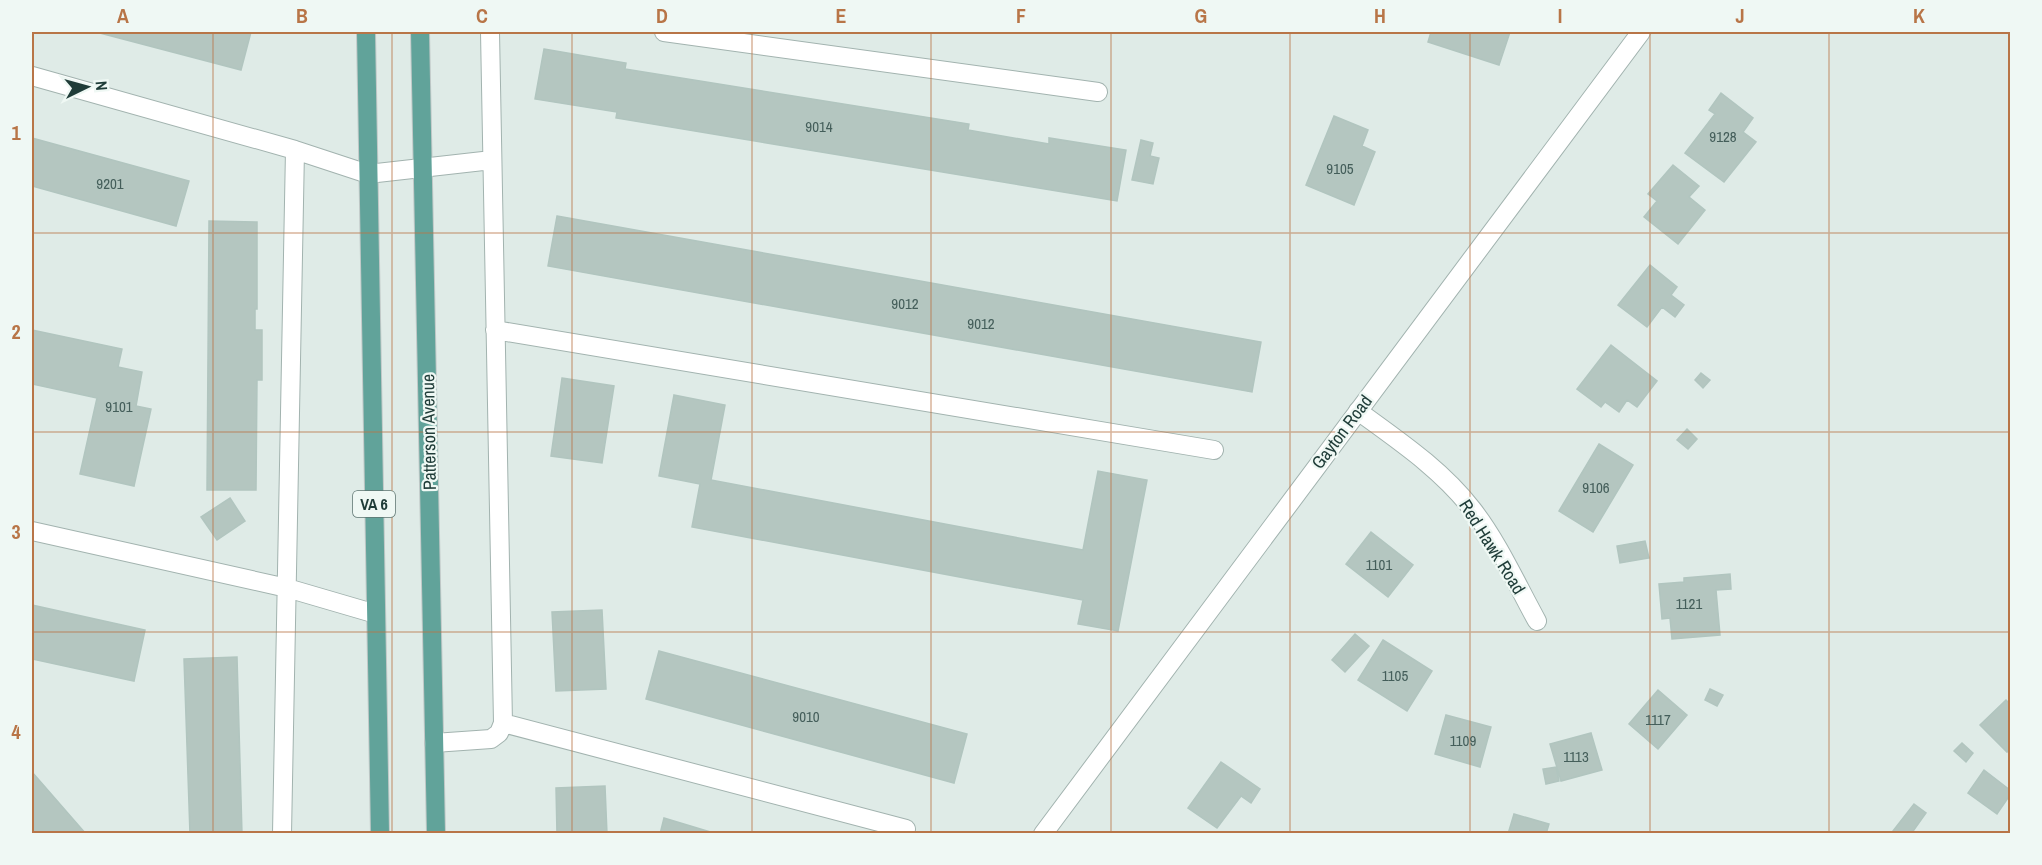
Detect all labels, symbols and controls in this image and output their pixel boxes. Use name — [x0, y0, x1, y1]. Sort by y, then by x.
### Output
text: A — [117, 2, 129, 29]
text: B — [296, 2, 308, 29]
text: C — [476, 2, 488, 29]
text: D — [656, 2, 668, 29]
text: E — [836, 2, 847, 29]
text: F — [1016, 2, 1026, 29]
text: G — [1195, 2, 1207, 29]
text: H — [1374, 2, 1386, 29]
text: I — [1558, 2, 1562, 29]
text: J — [1735, 2, 1745, 29]
text: K — [1913, 2, 1925, 29]
north arrow — [57, 57, 117, 117]
text: N — [91, 80, 113, 91]
house number: 9014 — [805, 116, 833, 137]
text: 1 — [11, 119, 21, 146]
house number: 9128 — [1709, 126, 1737, 147]
house number: 9105 — [1326, 158, 1354, 179]
house number: 9201 — [96, 173, 124, 194]
house number: 9012 — [891, 293, 919, 314]
house number: 9012 — [967, 313, 995, 334]
text: 2 — [11, 318, 21, 345]
street label: Patterson Avenue — [415, 374, 442, 490]
street label: Gayton Road — [1305, 389, 1378, 474]
house number: 9101 — [105, 396, 133, 417]
house number: 9106 — [1582, 477, 1610, 498]
road number: VA 6 — [353, 491, 395, 517]
street label: Red Hawk Road — [1453, 495, 1531, 599]
text: 3 — [11, 518, 21, 545]
house number: 1101 — [1366, 554, 1392, 575]
house number: 1121 — [1676, 593, 1702, 614]
house number: 1105 — [1382, 665, 1408, 686]
house number: 9010 — [792, 706, 820, 727]
house number: 1117 — [1645, 709, 1671, 730]
text: 4 — [11, 718, 21, 745]
house number: 1109 — [1450, 730, 1476, 751]
house number: 1113 — [1563, 746, 1589, 767]

